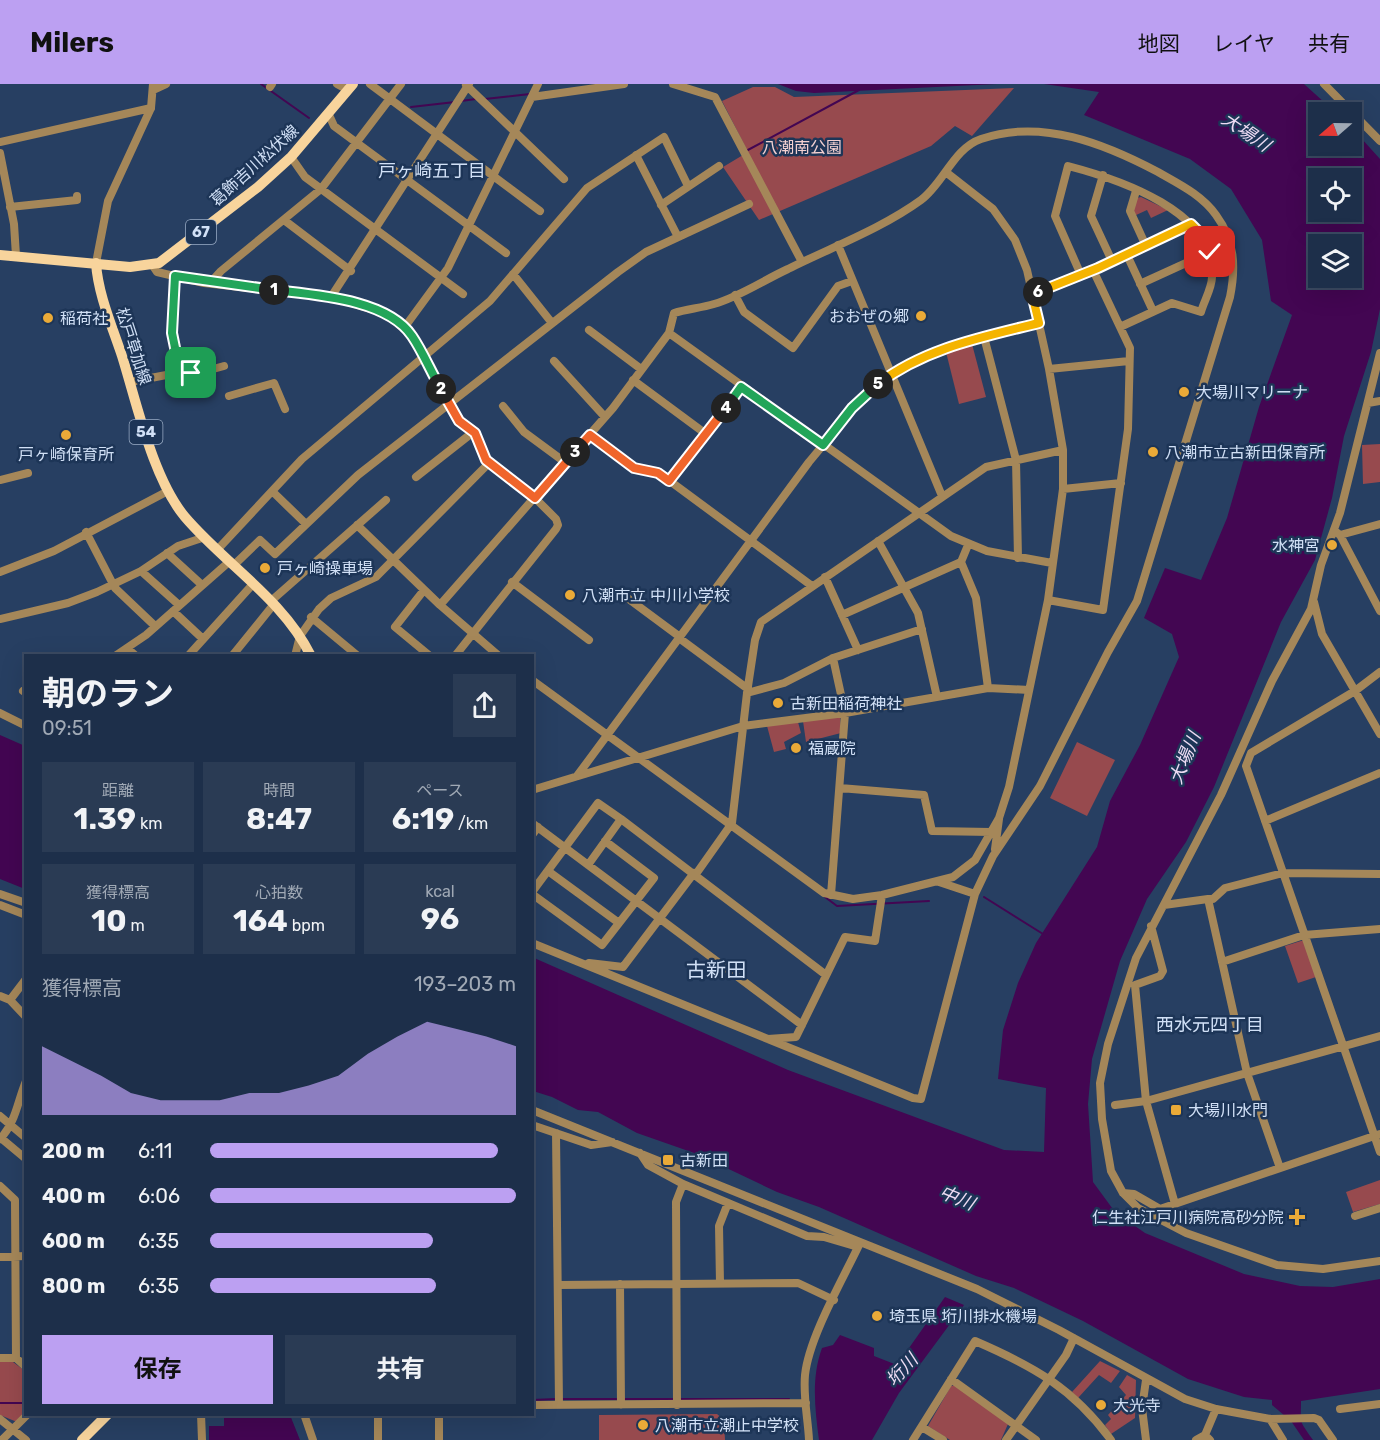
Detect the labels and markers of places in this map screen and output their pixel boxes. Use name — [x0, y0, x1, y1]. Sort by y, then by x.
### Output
pin — [1184, 226, 1235, 277]
pin: 1 — [259, 275, 289, 305]
pin: 6 — [1023, 277, 1053, 307]
place label: おおぜの郷 — [829, 307, 909, 326]
place label: 稲荷社 — [60, 309, 108, 328]
marker: おおぜの郷 — [914, 309, 928, 323]
marker: 稲荷社 — [41, 311, 55, 325]
pin — [165, 347, 216, 398]
pin: 5 — [863, 369, 893, 399]
pin: 2 — [426, 374, 456, 404]
place label: 大場川マリーナ — [1196, 383, 1308, 402]
marker: 大場川マリーナ — [1177, 385, 1191, 399]
pin: 4 — [711, 393, 741, 423]
marker: 戸ヶ崎保育所 — [59, 428, 73, 442]
pin: 3 — [560, 437, 590, 467]
place label: 八潮市立古新田保育所 — [1165, 443, 1325, 462]
place label: 戸ヶ崎保育所 — [18, 445, 114, 464]
marker: 八潮市立古新田保育所 — [1146, 445, 1160, 459]
place label: 水神宮 — [1272, 536, 1320, 555]
marker: 水神宮 — [1325, 538, 1339, 552]
place label: 戸ヶ崎操車場 — [277, 559, 373, 578]
marker: 戸ヶ崎操車場 — [258, 561, 272, 575]
place label: 八潮市立 中川小学校 — [582, 586, 730, 605]
marker: 八潮市立 中川小学校 — [563, 588, 577, 602]
place label: 古新田稲荷神社 — [790, 694, 902, 713]
marker: 古新田稲荷神社 — [771, 696, 785, 710]
place label: 福蔵院 — [808, 739, 856, 758]
marker: 福蔵院 — [789, 741, 803, 755]
place label: 大場川水門 — [1188, 1101, 1268, 1120]
marker: 大場川水門 — [1169, 1103, 1183, 1117]
place label: 古新田 — [680, 1151, 728, 1170]
marker: 古新田 — [661, 1153, 675, 1167]
place label: 仁生社江戸川病院高砂分院 — [1092, 1208, 1284, 1227]
marker: 仁生社江戸川病院高砂分院 — [1288, 1208, 1306, 1226]
place label: 埼玉県 垳川排水機場 — [889, 1307, 1037, 1326]
marker: 埼玉県 垳川排水機場 — [870, 1309, 884, 1323]
place label: 大光寺 — [1113, 1396, 1161, 1415]
marker: 大光寺 — [1094, 1398, 1108, 1412]
place label: 八潮市立潮止中学校 — [655, 1416, 799, 1435]
marker: 八潮市立潮止中学校 — [636, 1418, 650, 1432]

